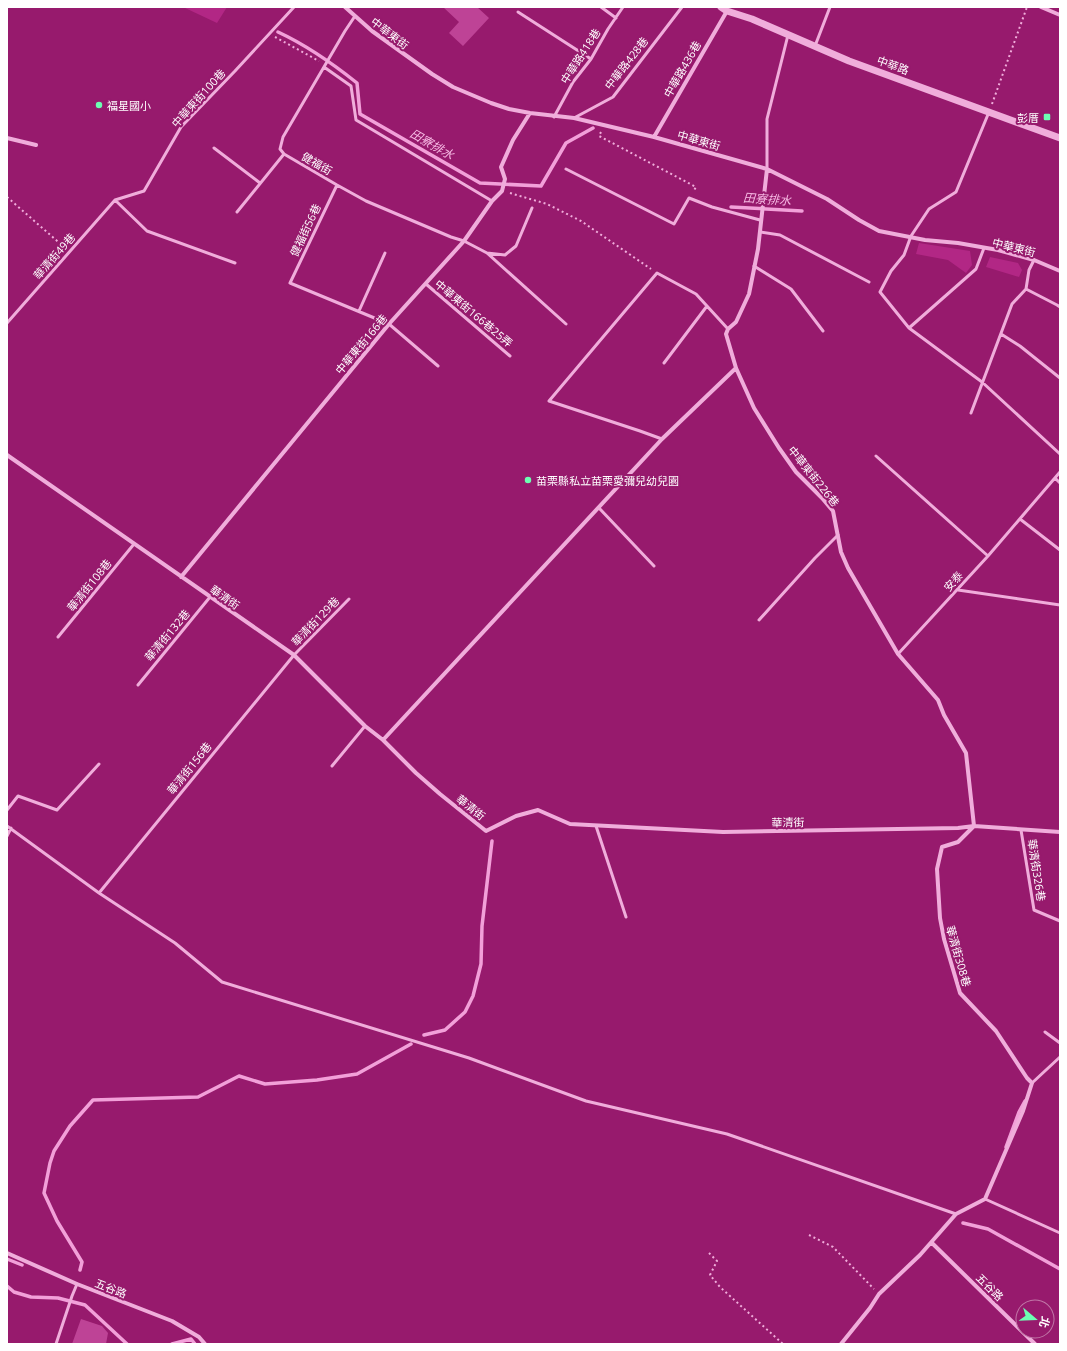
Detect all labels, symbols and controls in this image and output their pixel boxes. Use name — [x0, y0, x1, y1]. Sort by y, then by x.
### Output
street label: 中華東街 — [368, 14, 412, 52]
street label: 中華路418巷 — [557, 26, 603, 86]
street label: 中華路428巷 — [601, 34, 651, 92]
street label: 中華路436巷 — [660, 38, 704, 100]
street label: 中華路 — [875, 52, 911, 78]
street label: 中華東街100巷 — [168, 66, 228, 130]
place label: 福星國小 — [107, 98, 151, 113]
marker: 福星國小 — [94, 100, 104, 110]
place label: 彭厝 — [1017, 110, 1039, 125]
marker: 彭厝 — [1042, 112, 1052, 122]
water label: 田寮排水 — [407, 125, 458, 164]
street label: 中華東街 — [676, 127, 722, 153]
street label: 健福街 — [299, 148, 335, 178]
water label: 田寮排水 — [742, 189, 793, 209]
street label: 健福街56巷 — [286, 201, 324, 259]
street label: 華清街49巷 — [30, 230, 78, 282]
street label: 中華東街 — [991, 234, 1037, 260]
street label: 中華東街166巷25弄 — [432, 276, 516, 350]
street label: 中華東街166巷 — [332, 311, 390, 377]
street label: 中華東街226巷 — [785, 443, 843, 509]
place label: 苗栗縣私立苗栗愛彌兒幼兒園 — [536, 473, 679, 488]
marker: 苗栗縣私立苗栗愛彌兒幼兒園 — [523, 475, 533, 485]
street label: 華清街108巷 — [63, 556, 115, 614]
street label: 安泰 — [940, 568, 966, 594]
street label: 華清街 — [207, 581, 243, 613]
street label: 華清街129巷 — [288, 593, 342, 649]
street label: 華清街132巷 — [141, 606, 193, 664]
street label: 華清街156巷 — [163, 739, 215, 797]
street label: 華清街 — [453, 791, 489, 823]
street label: 華清街 — [771, 814, 805, 830]
street label: 華清街326巷 — [1025, 838, 1049, 902]
street label: 華清街308巷 — [943, 924, 975, 988]
street label: 五谷路 — [973, 1270, 1007, 1304]
street label: 五谷路 — [93, 1275, 129, 1301]
north arrow — [1015, 1299, 1055, 1339]
text: 北 — [1036, 1315, 1054, 1330]

